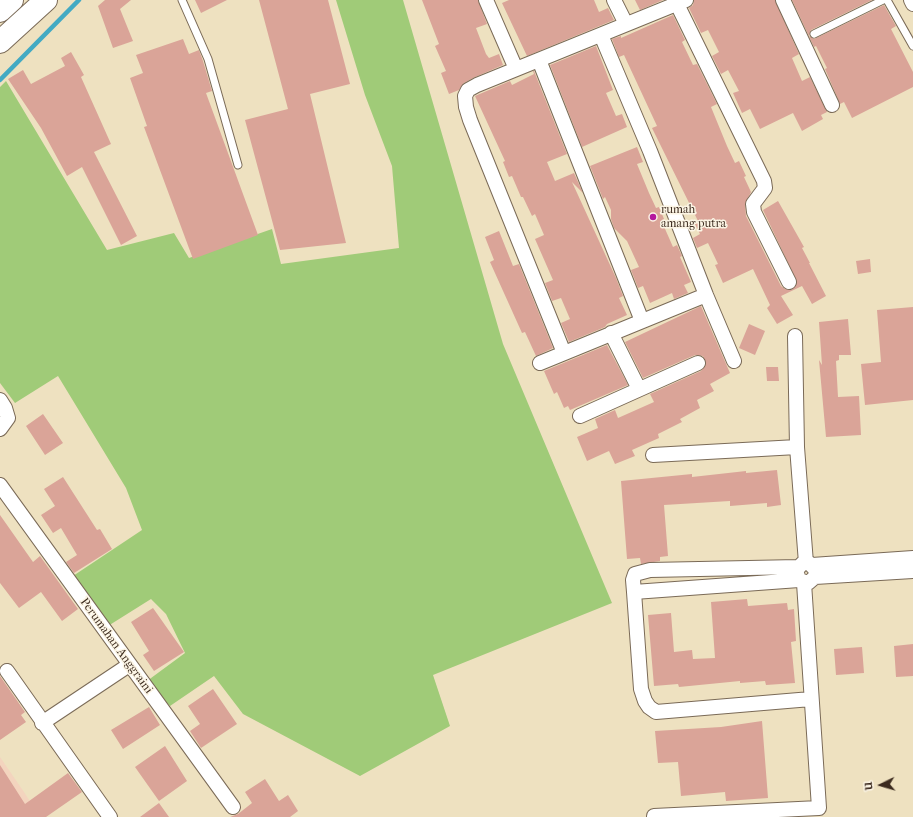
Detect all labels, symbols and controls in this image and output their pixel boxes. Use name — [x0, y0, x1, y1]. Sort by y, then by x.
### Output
place label: rumah amang putra — [661, 203, 726, 231]
marker: rumah amang putra — [648, 212, 658, 222]
street label: Perumahan Anggraini — [77, 595, 155, 697]
north arrow — [861, 765, 901, 805]
text: U — [862, 781, 875, 791]

